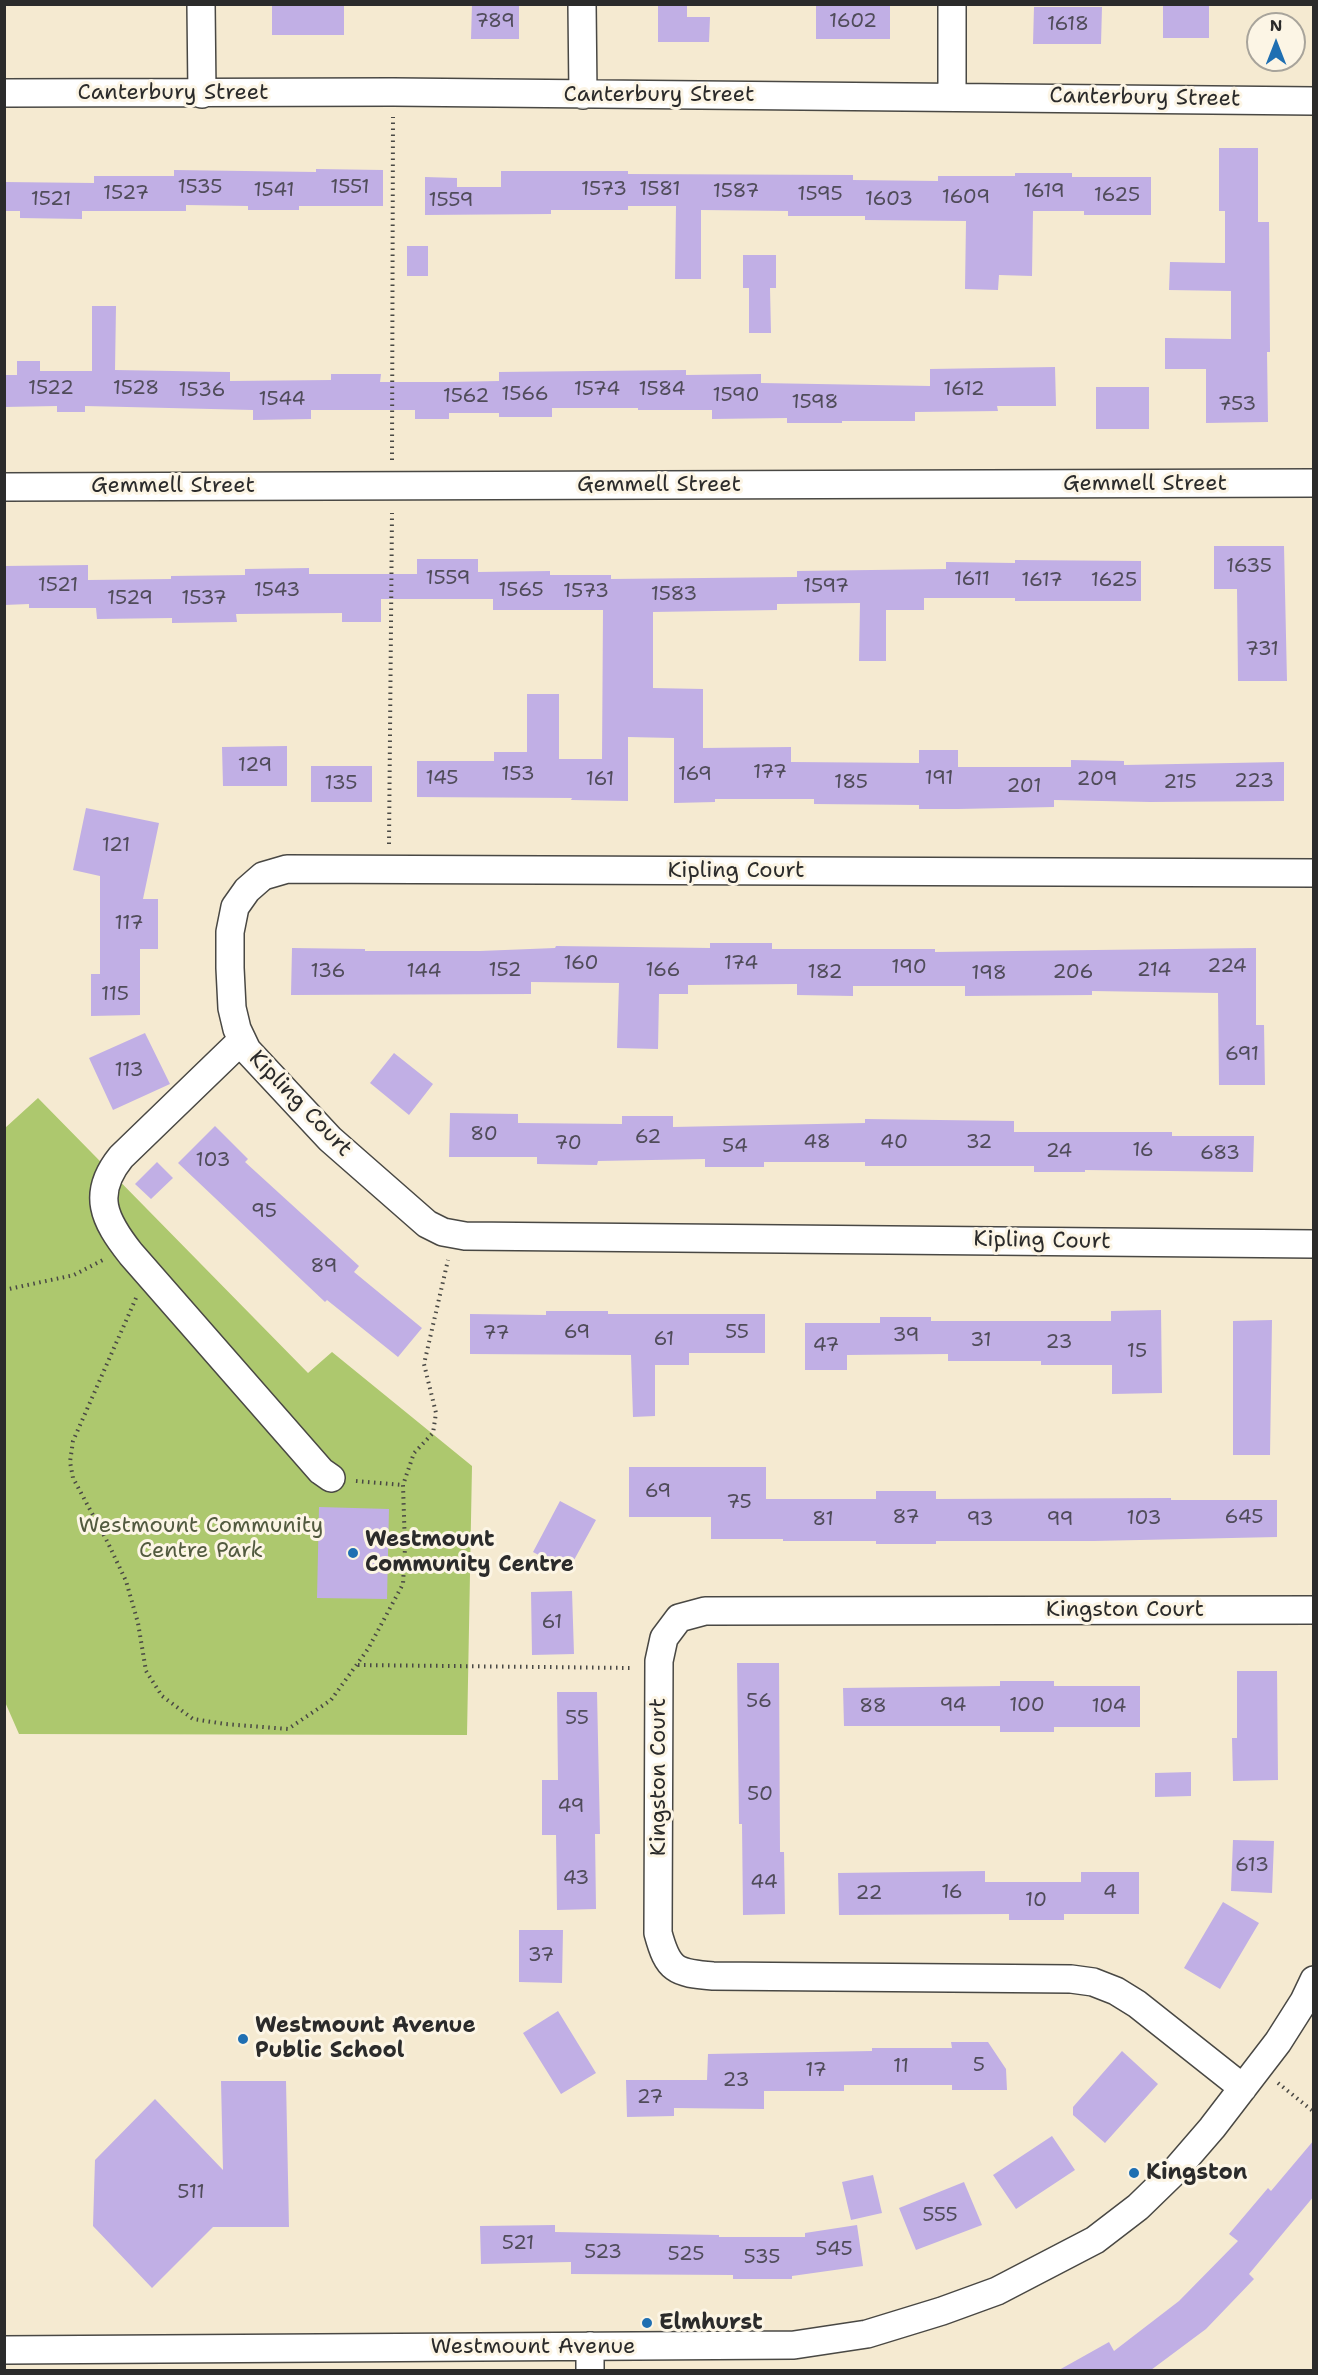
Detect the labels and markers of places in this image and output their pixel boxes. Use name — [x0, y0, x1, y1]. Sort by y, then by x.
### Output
place label: Westmount Community Centre — [365, 1527, 574, 1579]
marker: Westmount Community Centre — [346, 1546, 360, 1560]
place label: Westmount Avenue Public School — [255, 2013, 476, 2064]
marker: Westmount Avenue Public School — [236, 2032, 250, 2046]
place label: Kingston — [1146, 2160, 1247, 2186]
marker: Kingston — [1127, 2166, 1141, 2180]
place label: Elmhurst — [659, 2310, 763, 2336]
marker: Elmhurst — [640, 2316, 654, 2330]

